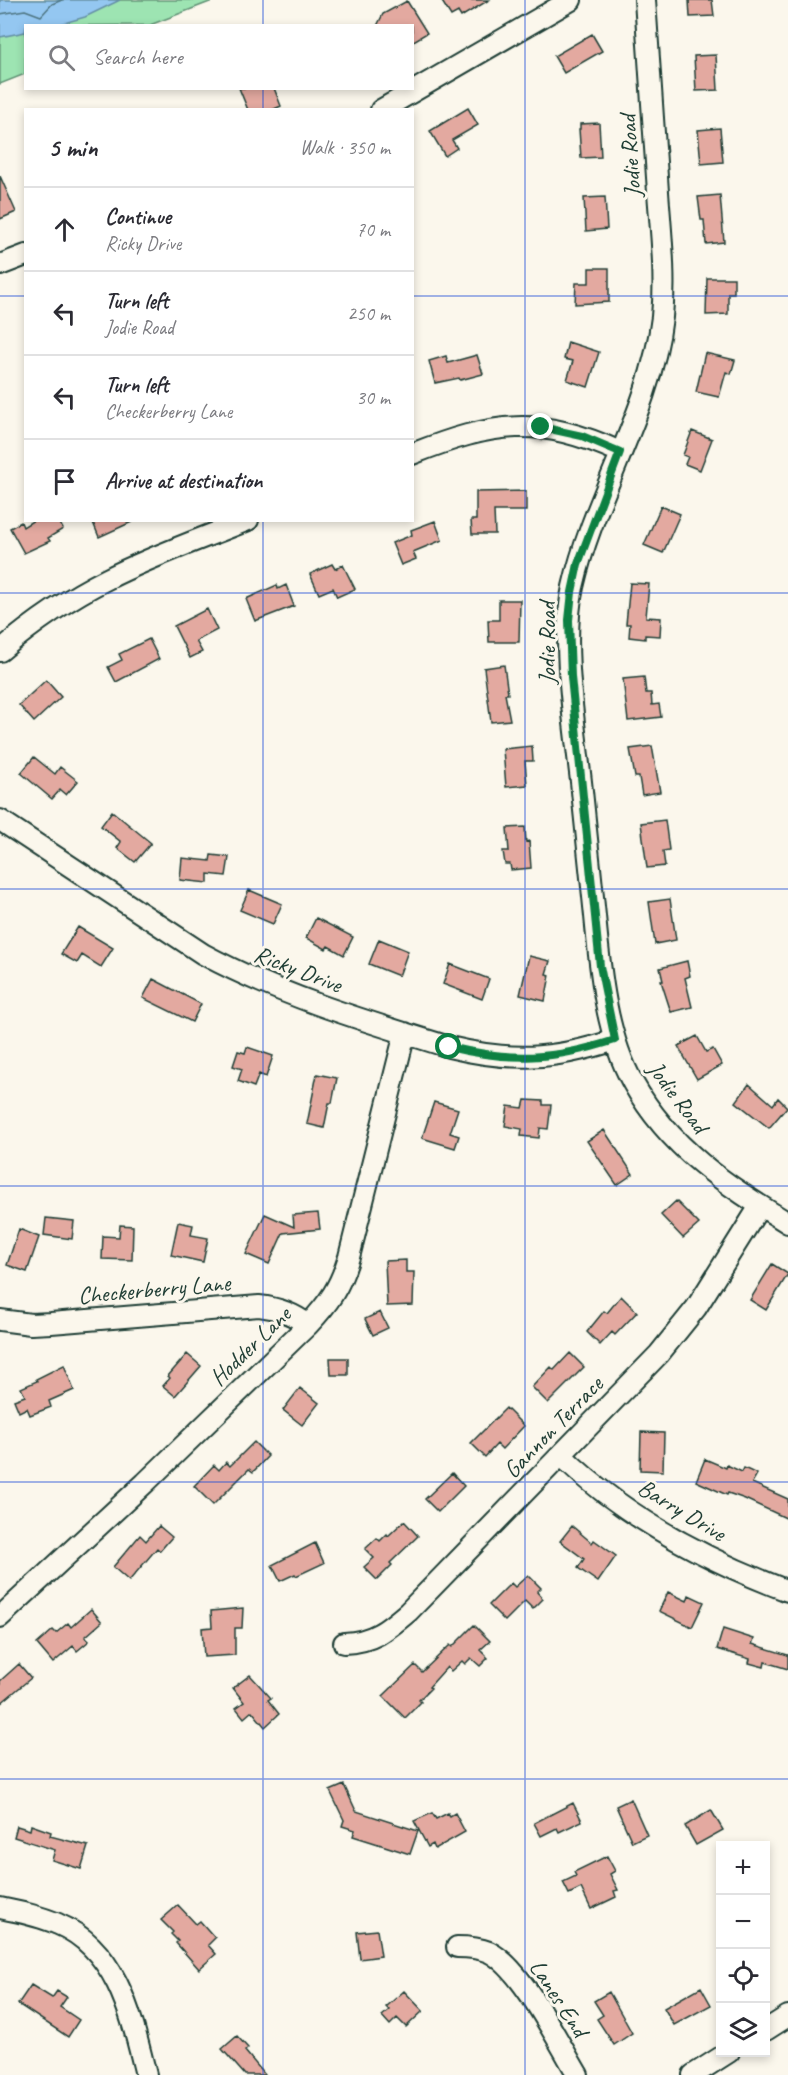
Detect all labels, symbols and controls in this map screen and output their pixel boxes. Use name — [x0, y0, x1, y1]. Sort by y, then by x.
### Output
search box — [24, 24, 414, 90]
icon: search — [45, 41, 78, 74]
text: Search here — [93, 43, 183, 71]
street label: Jodie Road — [612, 110, 648, 199]
text: 5 min — [48, 131, 97, 164]
text: Walk · 350 m — [300, 135, 390, 160]
text: Continue — [105, 203, 171, 231]
icon: ahead — [48, 213, 81, 246]
text: 70 m — [356, 217, 390, 242]
text: Ricky Drive — [105, 231, 181, 256]
text: Turn left — [105, 287, 169, 315]
icon: left — [48, 297, 81, 330]
text: 250 m — [347, 301, 390, 326]
text: Jodie Road — [105, 315, 174, 340]
text: Turn left — [105, 371, 169, 399]
icon: left — [48, 381, 81, 414]
text: 30 m — [356, 385, 390, 410]
text: Checkerberry Lane — [105, 399, 232, 424]
route end — [527, 413, 553, 439]
icon: arrive — [48, 465, 81, 498]
text: Arrive at destination — [105, 467, 262, 495]
street label: Jodie Road — [532, 598, 562, 685]
street label: Ricky Drive — [250, 939, 348, 1000]
route start — [435, 1033, 461, 1059]
street label: Jodie Road — [641, 1054, 717, 1142]
street label: Checkerberry Lane — [77, 1267, 234, 1311]
street label: Hodder Lane — [203, 1298, 299, 1392]
street label: Gannon Terrace — [497, 1368, 611, 1484]
street label: Barry Drive — [633, 1472, 733, 1549]
map controls — [716, 1841, 770, 2057]
button: + — [716, 1841, 770, 1895]
button: − — [716, 1895, 770, 1949]
button: locate — [716, 1949, 770, 2003]
street label: Lanes End — [523, 1954, 597, 2045]
button: layers — [716, 2003, 770, 2057]

